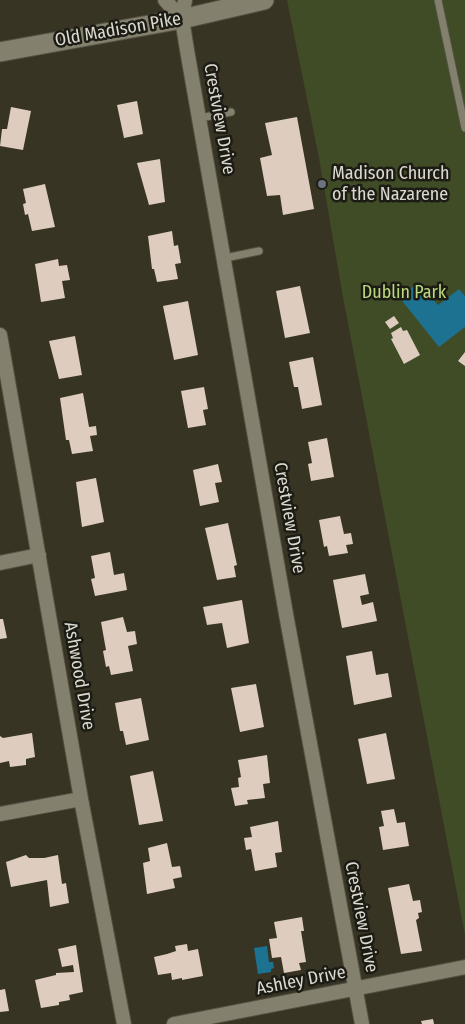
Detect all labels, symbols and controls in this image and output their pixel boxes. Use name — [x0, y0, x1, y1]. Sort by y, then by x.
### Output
street label: Old Madison Pike — [53, 8, 183, 52]
street label: Crestview Drive — [199, 62, 239, 176]
place label: Madison Church of the Nazarene — [332, 163, 450, 205]
marker: Madison Church of the Nazarene — [316, 178, 328, 190]
park label: Dublin Park — [362, 282, 446, 304]
street label: Crestview Drive — [269, 461, 309, 575]
street label: Ashwood Drive — [59, 620, 99, 732]
street label: Crestview Drive — [340, 860, 382, 974]
street label: Ashley Drive — [255, 962, 347, 1000]

